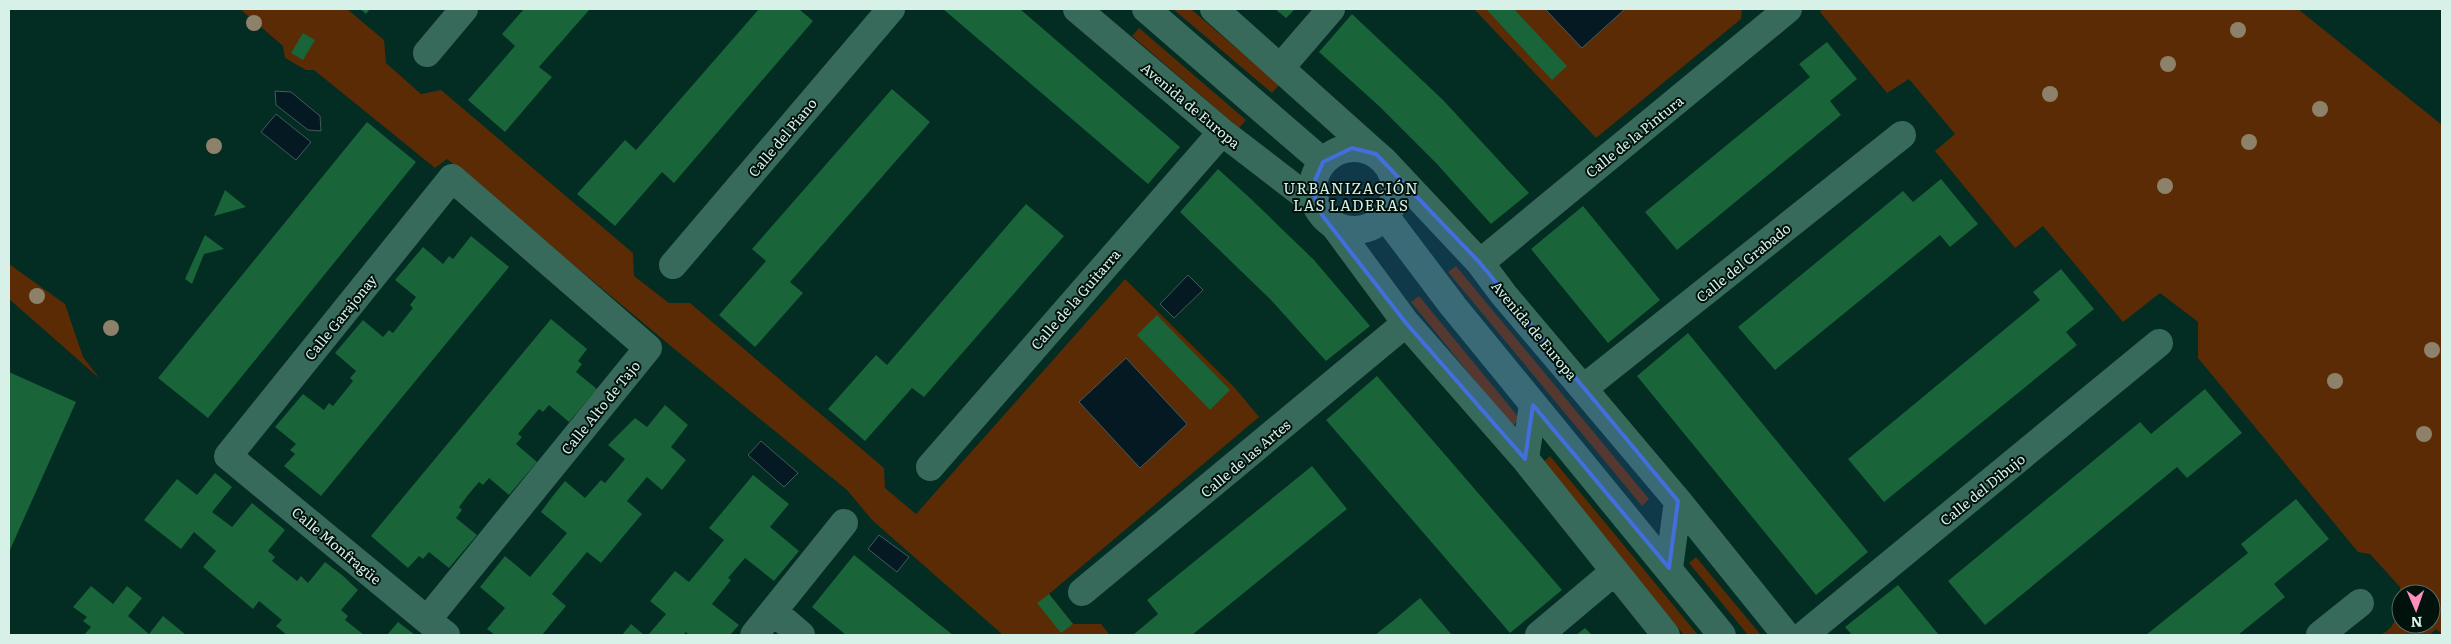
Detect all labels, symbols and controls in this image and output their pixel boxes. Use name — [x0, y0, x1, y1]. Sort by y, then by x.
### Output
street label: Avenida de Europa — [1137, 58, 1245, 153]
street label: Calle de la Pintura — [1581, 90, 1687, 182]
street label: Calle del Piano — [743, 93, 821, 181]
district label: URBANIZACIÓN LAS LADERAS — [1283, 176, 1419, 216]
street label: Calle del Grabado — [1692, 218, 1794, 306]
street label: Calle de la Guitarra — [1026, 244, 1125, 354]
street label: Calle Garajonay — [299, 269, 381, 364]
street label: Avenida de Europa — [1488, 276, 1583, 384]
street label: Calle Alto de Tajo — [556, 356, 644, 458]
street label: Calle de las Artes — [1196, 414, 1294, 502]
street label: Calle del Dibujo — [1935, 448, 2029, 530]
street label: Calle Monfragüe — [288, 502, 386, 588]
north arrow — [2391, 584, 2441, 634]
text: N — [2410, 613, 2423, 633]

